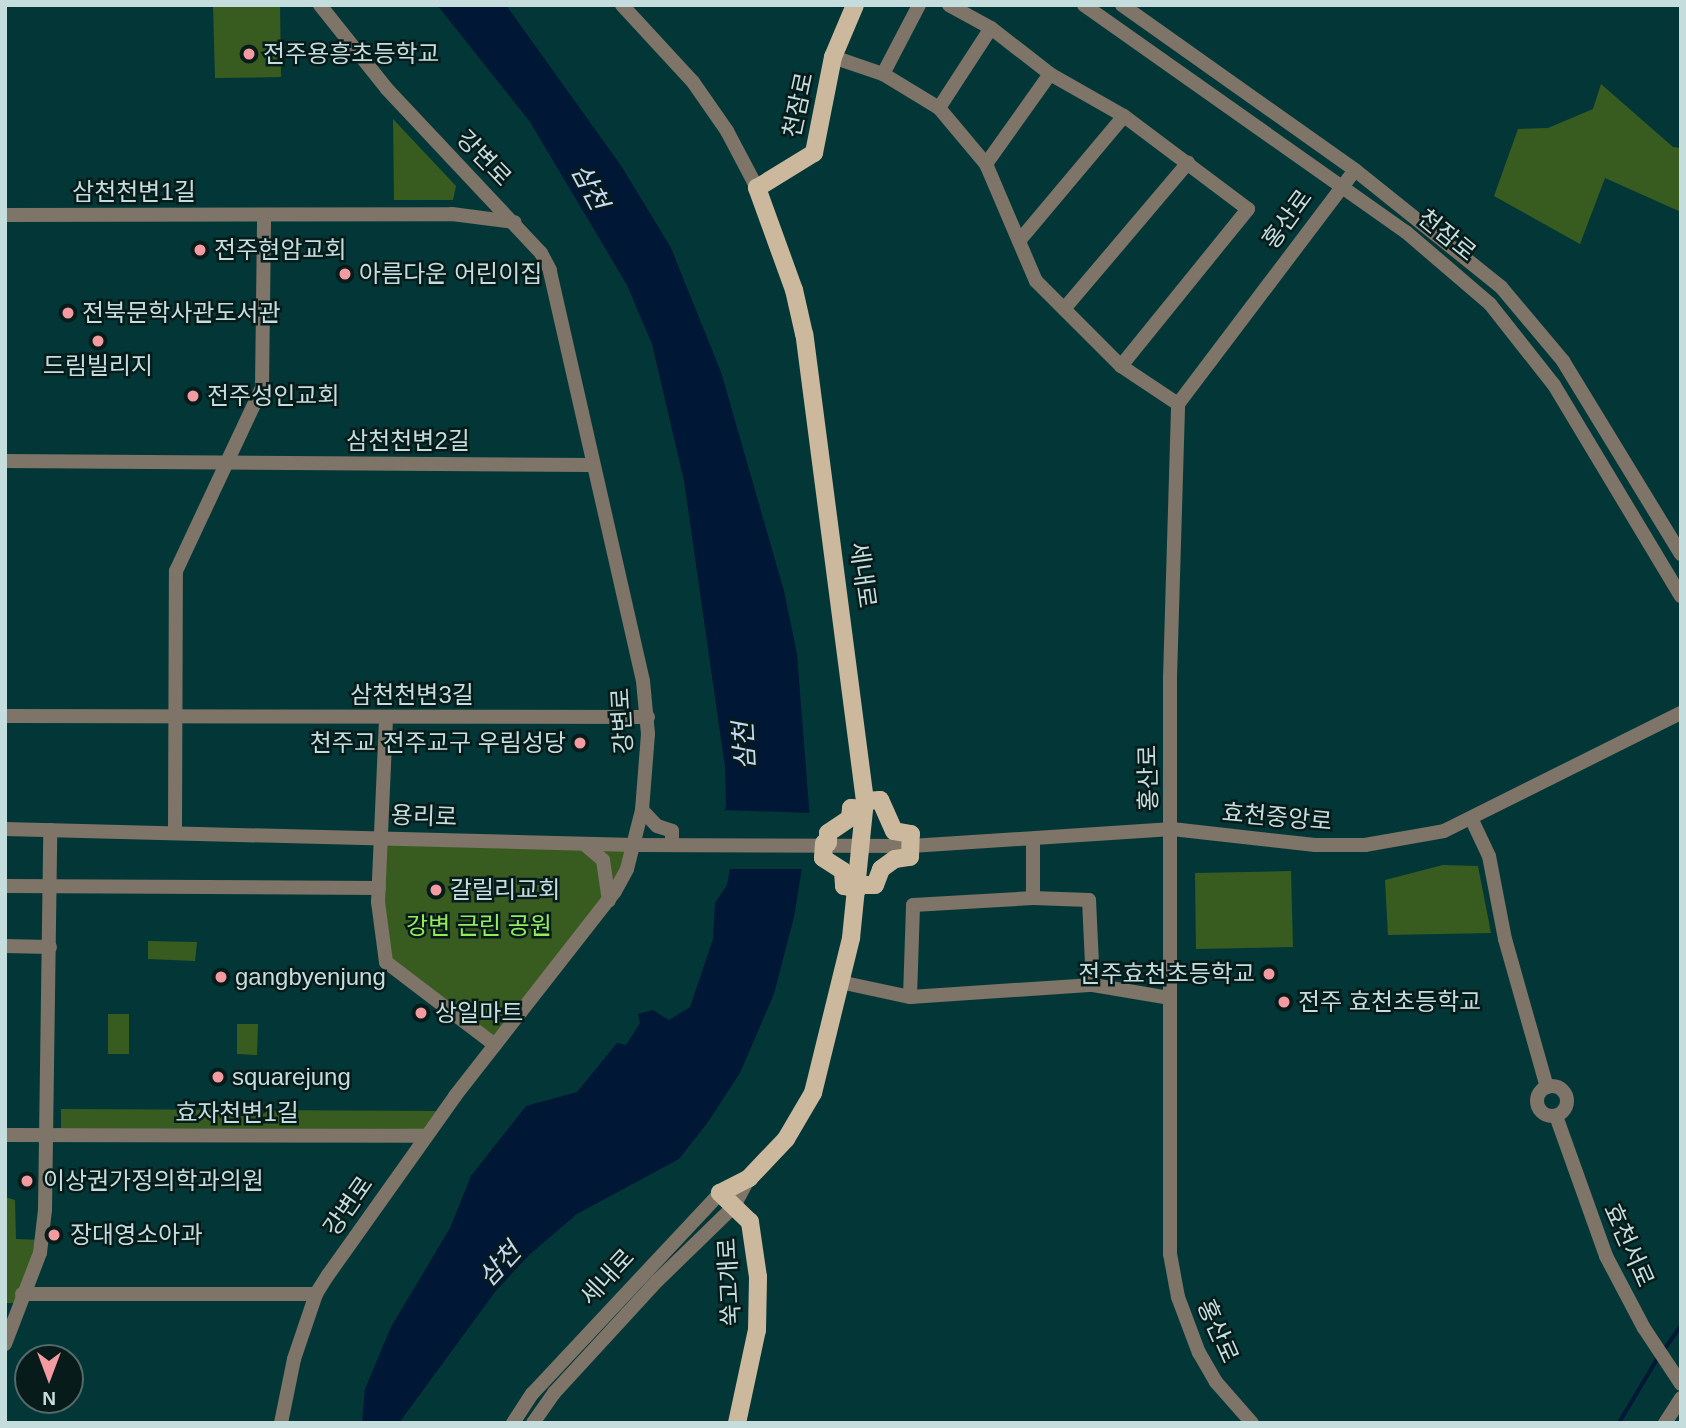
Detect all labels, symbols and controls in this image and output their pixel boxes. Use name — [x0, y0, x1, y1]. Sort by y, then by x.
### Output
place label: 전주용흥초등학교 — [263, 40, 440, 68]
marker: 전주용흥초등학교 — [241, 46, 257, 62]
street label: 천잠로 — [777, 70, 819, 140]
street label: 강변로 — [451, 124, 517, 192]
water label: 삼천 — [564, 159, 614, 215]
street label: 삼천천변1길 — [72, 178, 196, 206]
street label: 홍산로 — [1256, 184, 1318, 254]
street label: 천잠로 — [1412, 203, 1482, 267]
place label: 전주현암교회 — [214, 236, 346, 264]
marker: 전주현암교회 — [192, 242, 208, 258]
place label: 아름다운 어린이집 — [359, 260, 542, 288]
marker: 아름다운 어린이집 — [337, 266, 353, 282]
place label: 전북문학사관도서관 — [82, 299, 281, 327]
marker: 전북문학사관도서관 — [60, 305, 76, 321]
marker: 드림빌리지 — [90, 333, 106, 349]
place label: 드림빌리지 — [43, 352, 153, 380]
place label: 전주성인교회 — [207, 382, 339, 410]
marker: 전주성인교회 — [185, 388, 201, 404]
street label: 삼천천변2길 — [346, 427, 470, 455]
street label: 세내로 — [844, 540, 882, 610]
street label: 삼천천변3길 — [350, 681, 474, 709]
street label: 강변로 — [606, 687, 638, 755]
water label: 삼천 — [728, 721, 762, 771]
place label: 천주교 전주교구 우림성당 — [310, 729, 566, 757]
marker: 천주교 전주교구 우림성당 — [572, 735, 588, 751]
street label: 홍산로 — [1133, 745, 1163, 811]
street label: 효천중앙로 — [1221, 798, 1333, 836]
street label: 용리로 — [390, 800, 458, 832]
place label: 갈릴리교회 — [450, 876, 560, 904]
marker: 갈릴리교회 — [428, 882, 444, 898]
park label: 강변 근린 공원 — [406, 912, 552, 940]
place label: 전주효천초등학교 — [1078, 960, 1255, 988]
place label: gangbyenjung — [235, 963, 386, 991]
marker: 전주효천초등학교 — [1261, 966, 1277, 982]
marker: gangbyenjung — [213, 969, 229, 985]
place label: 전주 효천초등학교 — [1298, 988, 1481, 1016]
marker: 전주 효천초등학교 — [1276, 994, 1292, 1010]
place label: 상일마트 — [435, 999, 523, 1027]
marker: 상일마트 — [413, 1005, 429, 1021]
place label: squarejung — [232, 1063, 351, 1091]
marker: squarejung — [210, 1069, 226, 1085]
street label: 효자천변1길 — [175, 1099, 299, 1127]
place label: 이상권가정의학과의원 — [43, 1167, 264, 1195]
marker: 이상권가정의학과의원 — [17, 1171, 37, 1191]
street label: 강변로 — [317, 1171, 379, 1241]
street label: 효천서로 — [1598, 1199, 1660, 1291]
place label: 장대영소아과 — [70, 1221, 202, 1249]
marker: 장대영소아과 — [44, 1225, 64, 1245]
water label: 삼천 — [472, 1237, 528, 1293]
street label: 쑥고개로 — [712, 1237, 746, 1327]
street label: 세내로 — [574, 1243, 640, 1311]
street label: 홍산로 — [1191, 1295, 1245, 1367]
north arrow — [14, 1344, 84, 1414]
text: N — [42, 1388, 56, 1409]

